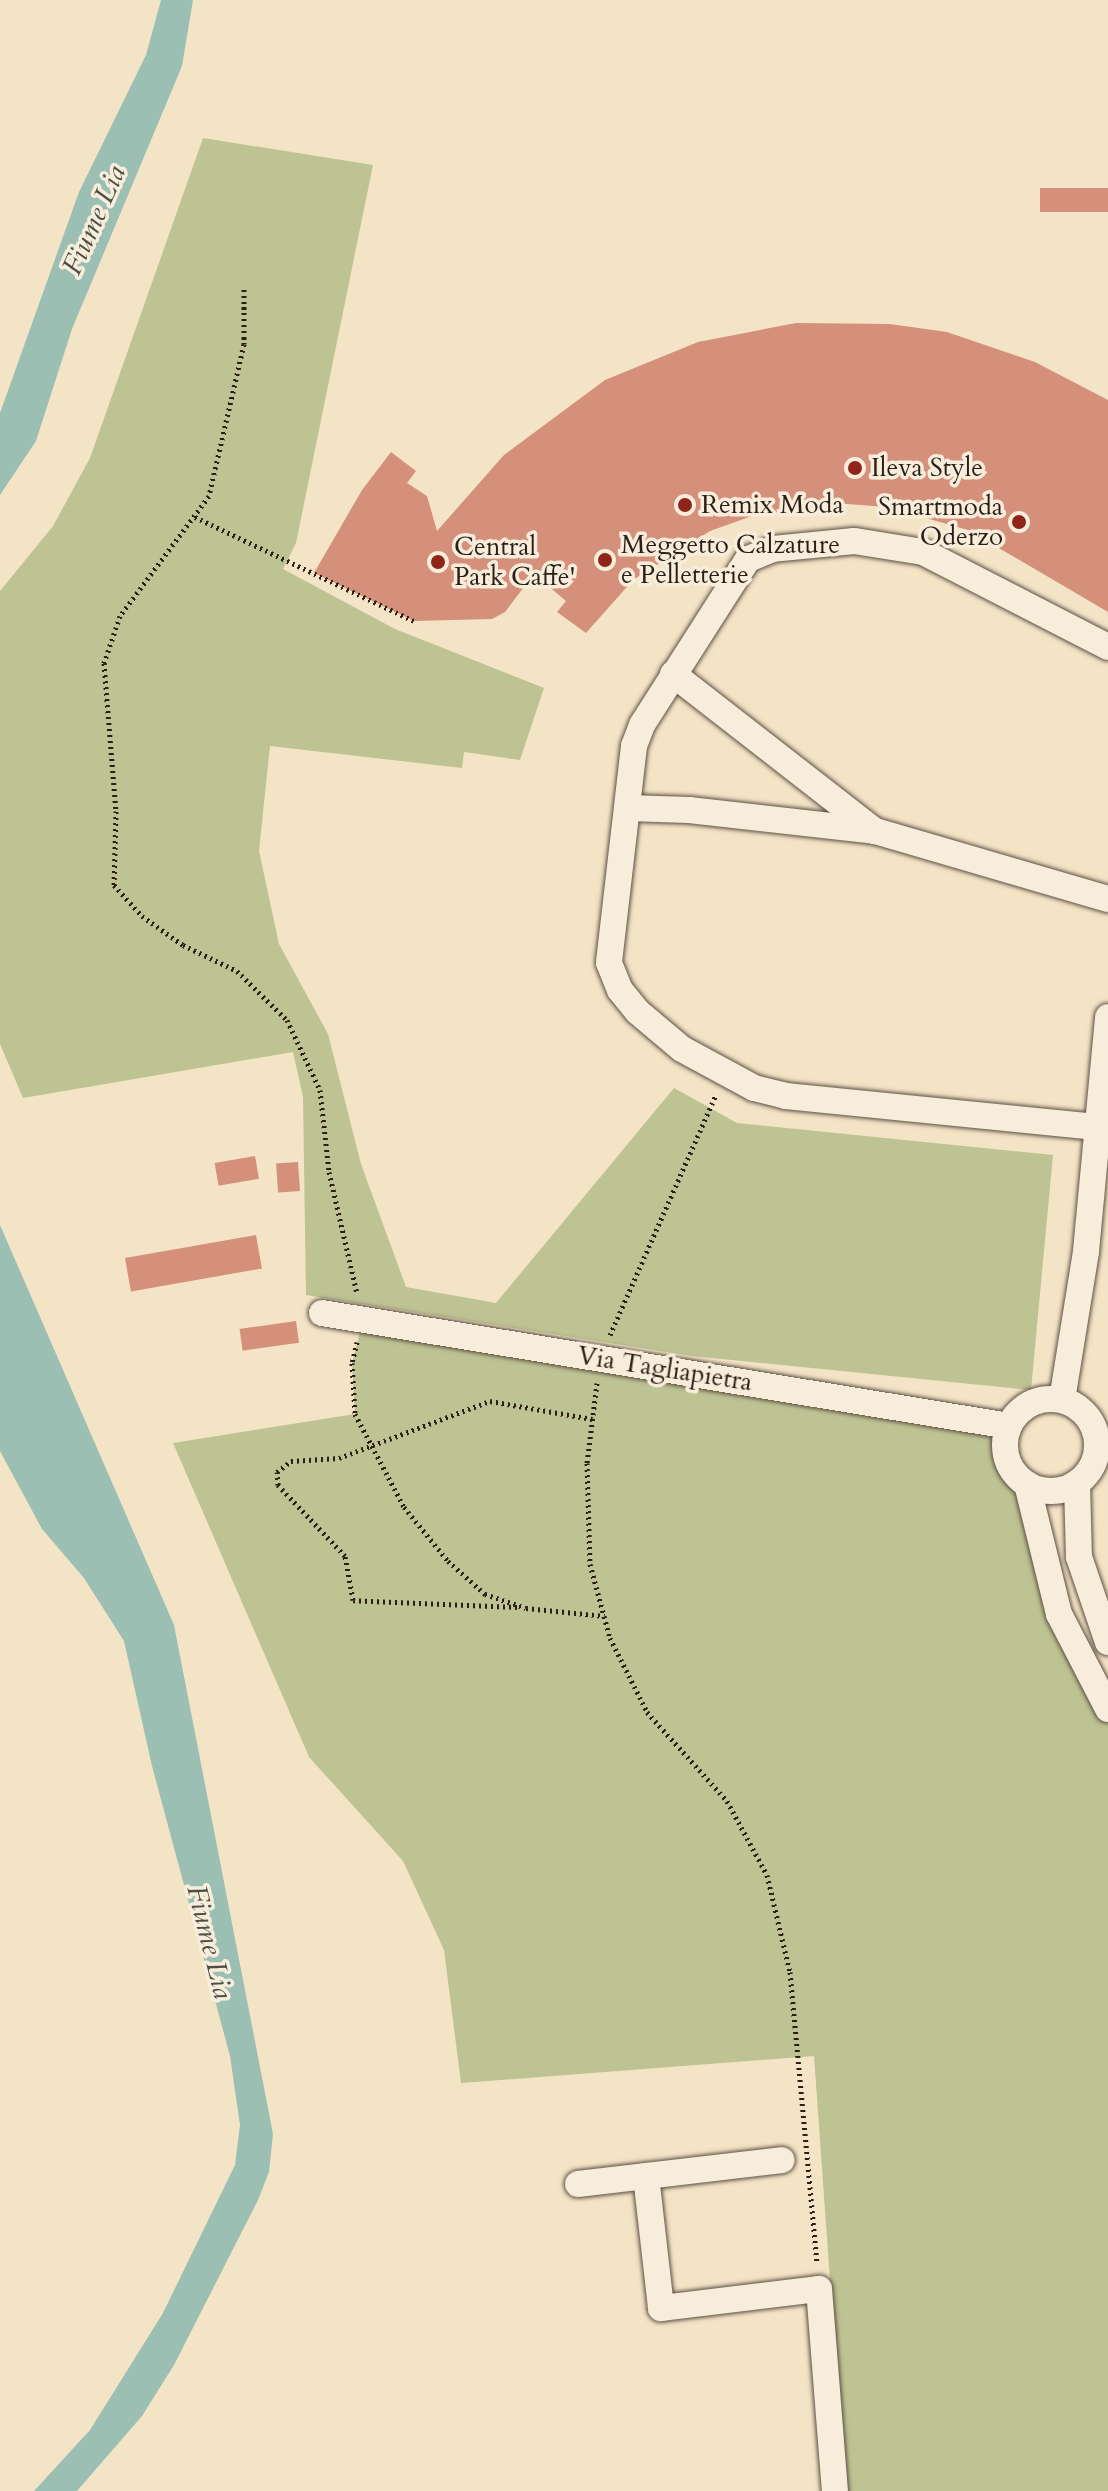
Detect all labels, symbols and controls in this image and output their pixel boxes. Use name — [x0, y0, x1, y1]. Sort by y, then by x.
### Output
water label: Fiume Lia — [55, 160, 133, 280]
place label: Ileva Style — [871, 452, 983, 484]
marker: Ileva Style — [846, 459, 864, 477]
place label: Remix Moda — [701, 489, 844, 521]
place label: Smartmoda Oderzo — [878, 491, 1003, 552]
marker: Remix Moda — [676, 496, 694, 514]
marker: Smartmoda Oderzo — [1010, 513, 1028, 531]
place label: Meggetto Calzature e Pelletterie — [621, 529, 840, 590]
place label: Central Park Caffe' — [454, 531, 575, 592]
marker: Meggetto Calzature e Pelletterie — [596, 551, 614, 569]
marker: Central Park Caffe' — [429, 553, 447, 571]
street label: Via Tagliapietra — [575, 1340, 755, 1398]
water label: Fiume Lia — [180, 1882, 240, 2002]

